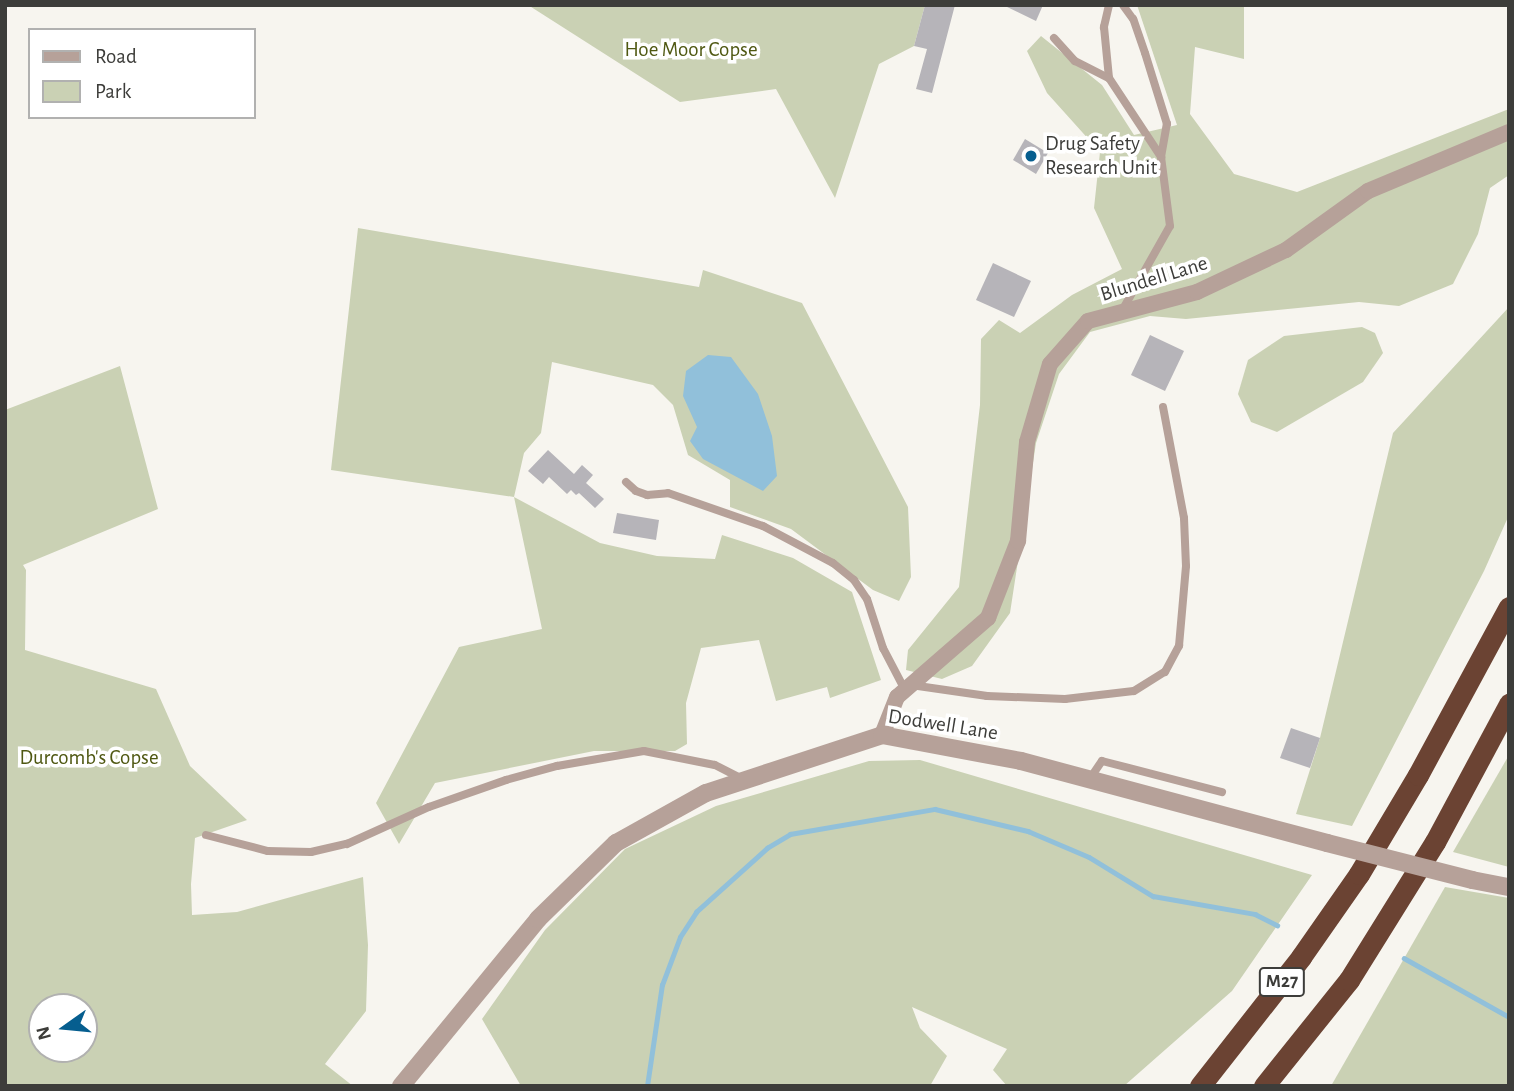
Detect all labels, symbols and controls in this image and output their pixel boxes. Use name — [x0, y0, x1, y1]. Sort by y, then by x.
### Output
legend — [28, 28, 256, 119]
park label: Hoe Moor Copse — [624, 37, 758, 63]
text: Road — [95, 46, 137, 67]
text: Park — [95, 81, 131, 102]
place label: Drug Safety Research Unit — [1045, 131, 1157, 181]
marker: Drug Safety Research Unit — [1023, 148, 1039, 164]
street label: Blundell Lane — [1097, 251, 1211, 307]
street label: Dodwell Lane — [886, 704, 1000, 746]
park label: Durcomb's Copse — [19, 745, 159, 771]
road number: M27 — [1258, 966, 1306, 998]
north arrow — [28, 993, 98, 1063]
text: N — [33, 1024, 55, 1042]

